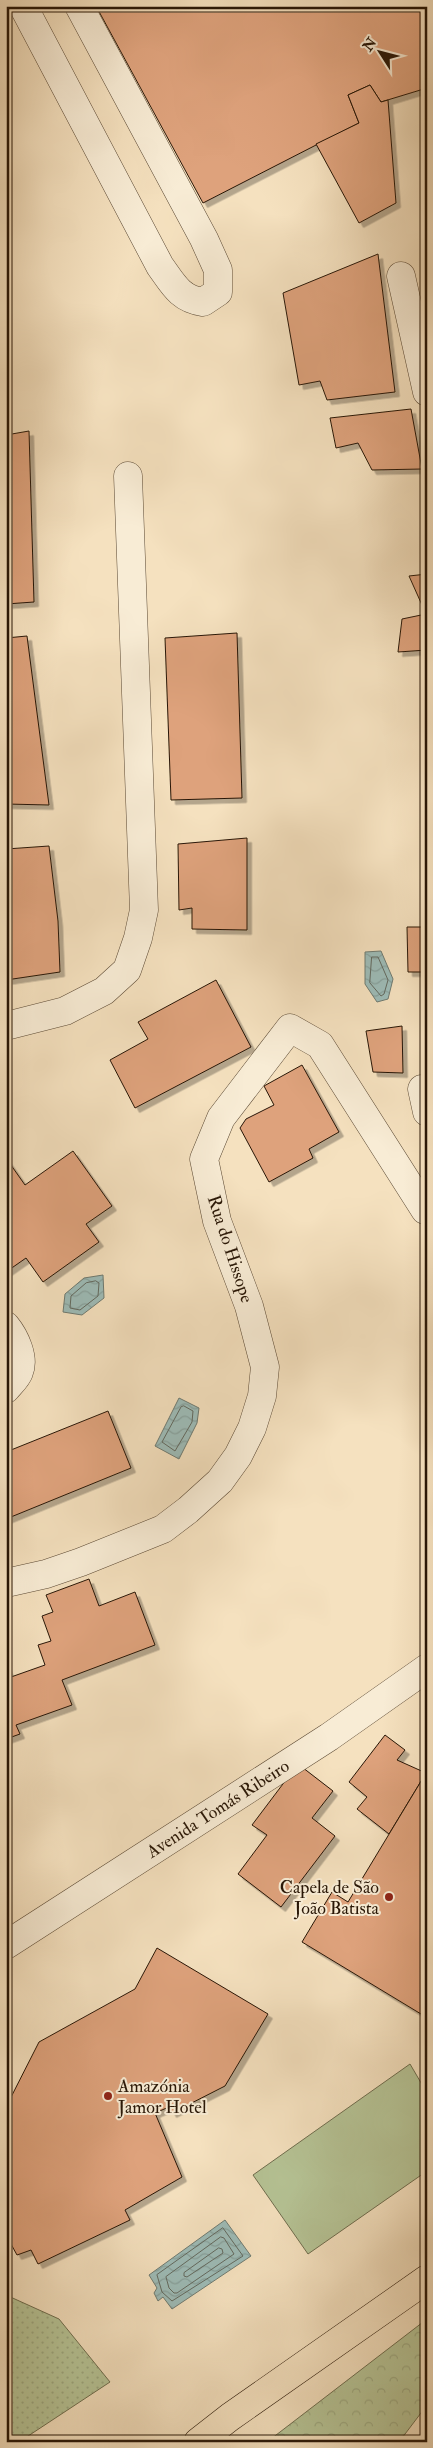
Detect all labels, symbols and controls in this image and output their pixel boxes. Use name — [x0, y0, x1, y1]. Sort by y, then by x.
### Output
north arrow — [356, 28, 406, 78]
text: N — [359, 34, 381, 56]
street label: Rua do Hissope — [202, 1192, 258, 1306]
street label: Avenida Tomás Ribeiro — [141, 1754, 294, 1864]
place label: Capela de São João Batista — [280, 1876, 380, 1920]
marker: Capela de São João Batista — [383, 1891, 395, 1903]
place label: Amazónia Jamor Hotel — [117, 2075, 207, 2119]
marker: Amazónia Jamor Hotel — [102, 2090, 114, 2102]

